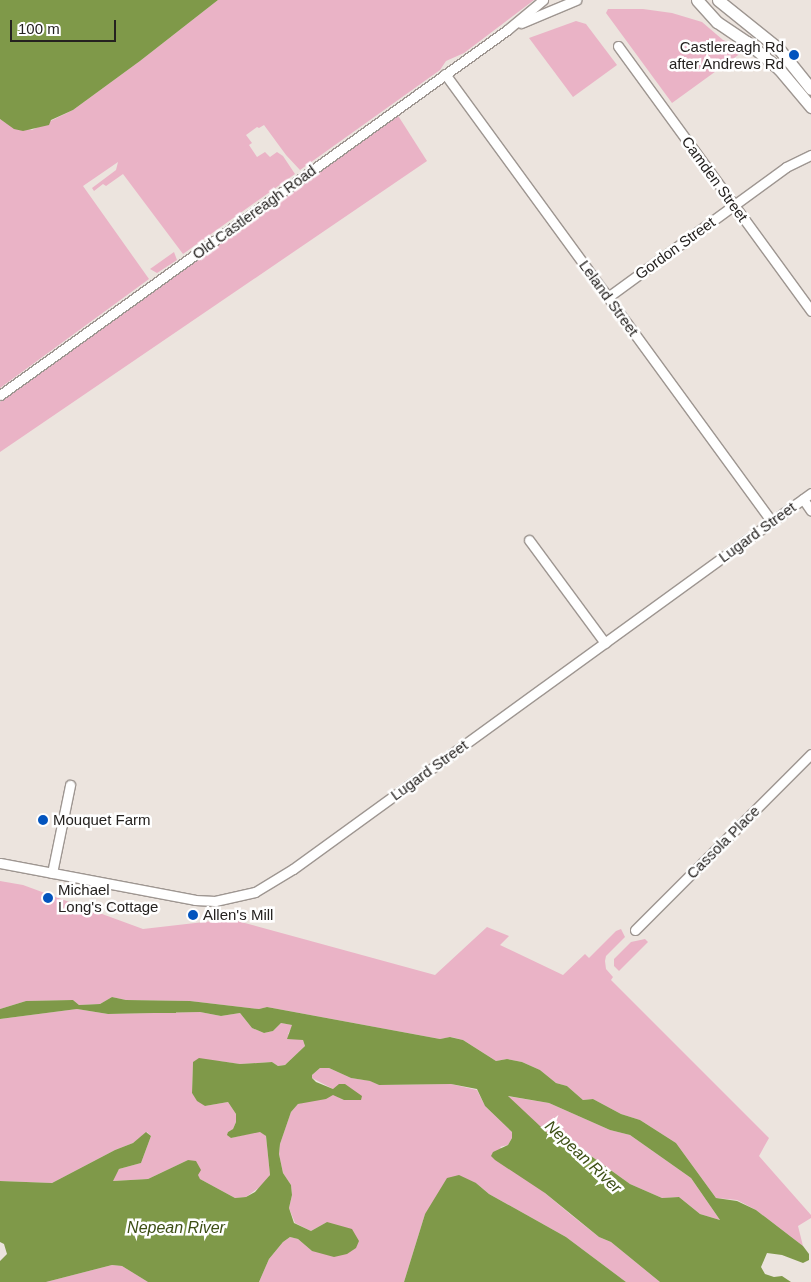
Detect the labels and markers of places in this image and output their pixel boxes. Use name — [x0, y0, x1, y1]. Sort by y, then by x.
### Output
place label: Castlereagh Rd after Andrews Rd — [668, 37, 784, 72]
marker: Castlereagh Rd after Andrews Rd — [788, 49, 800, 61]
place label: Mouquet Farm — [53, 811, 151, 829]
marker: Mouquet Farm — [37, 814, 49, 826]
place label: Michael Long's Cottage — [58, 880, 158, 915]
marker: Michael Long's Cottage — [42, 892, 54, 904]
place label: Allen's Mill — [203, 906, 273, 924]
marker: Allen's Mill — [187, 909, 199, 921]

